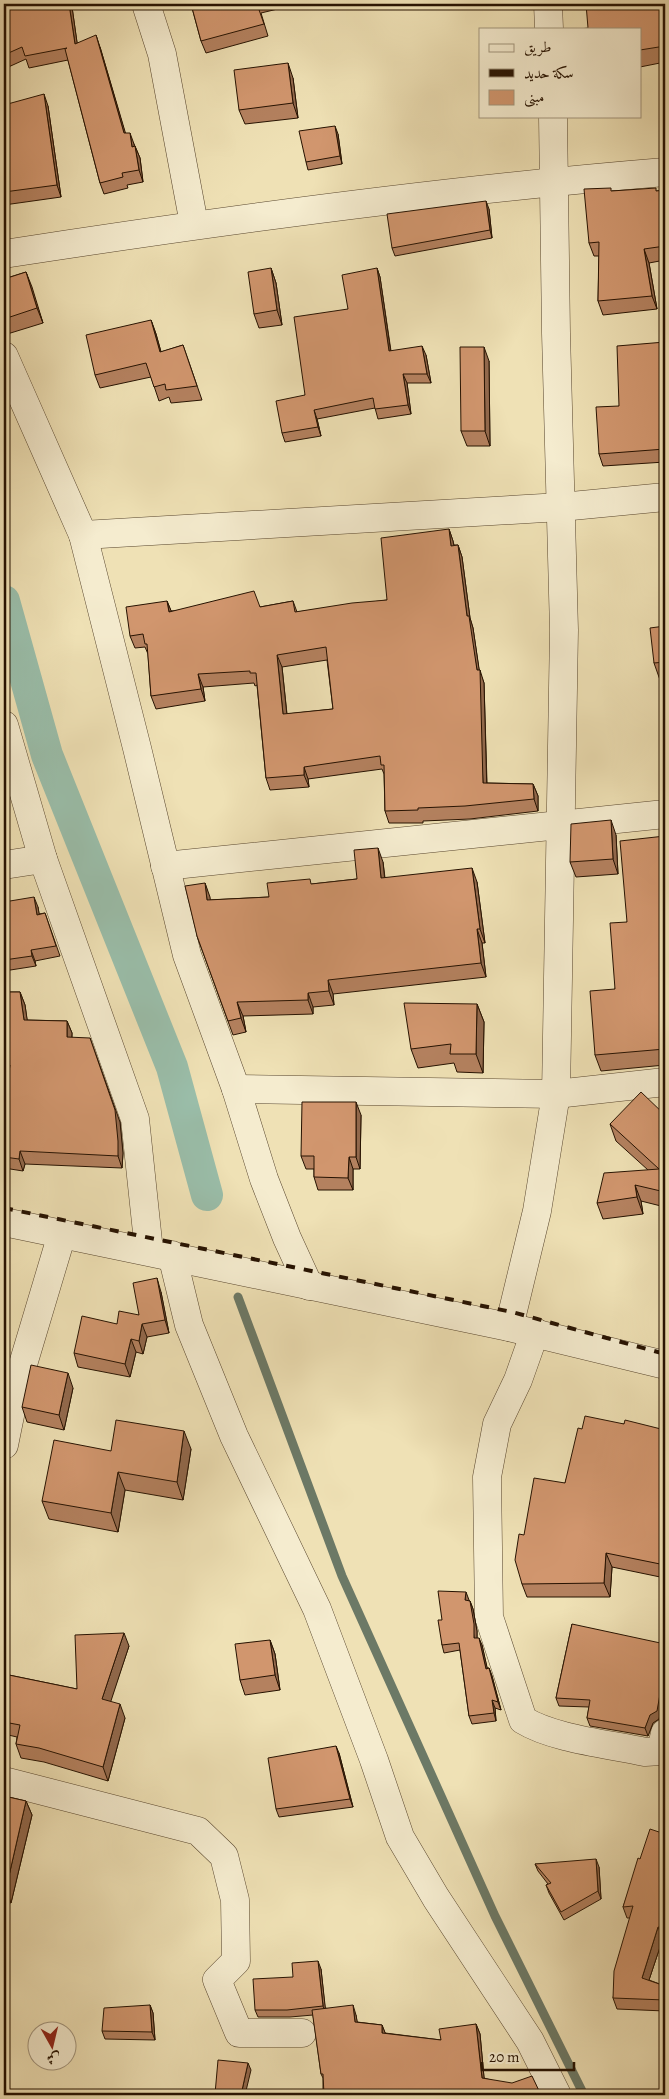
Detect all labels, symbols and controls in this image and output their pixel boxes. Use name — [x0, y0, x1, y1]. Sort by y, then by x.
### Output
legend — [479, 28, 642, 118]
text: طريق — [524, 37, 551, 57]
text: سكة حديد — [524, 63, 573, 83]
text: مبنى — [524, 87, 544, 108]
north arrow — [28, 2022, 78, 2072]
scale bar — [482, 2039, 574, 2071]
text: 20 m — [489, 2047, 520, 2067]
text: ش — [45, 2048, 62, 2069]

